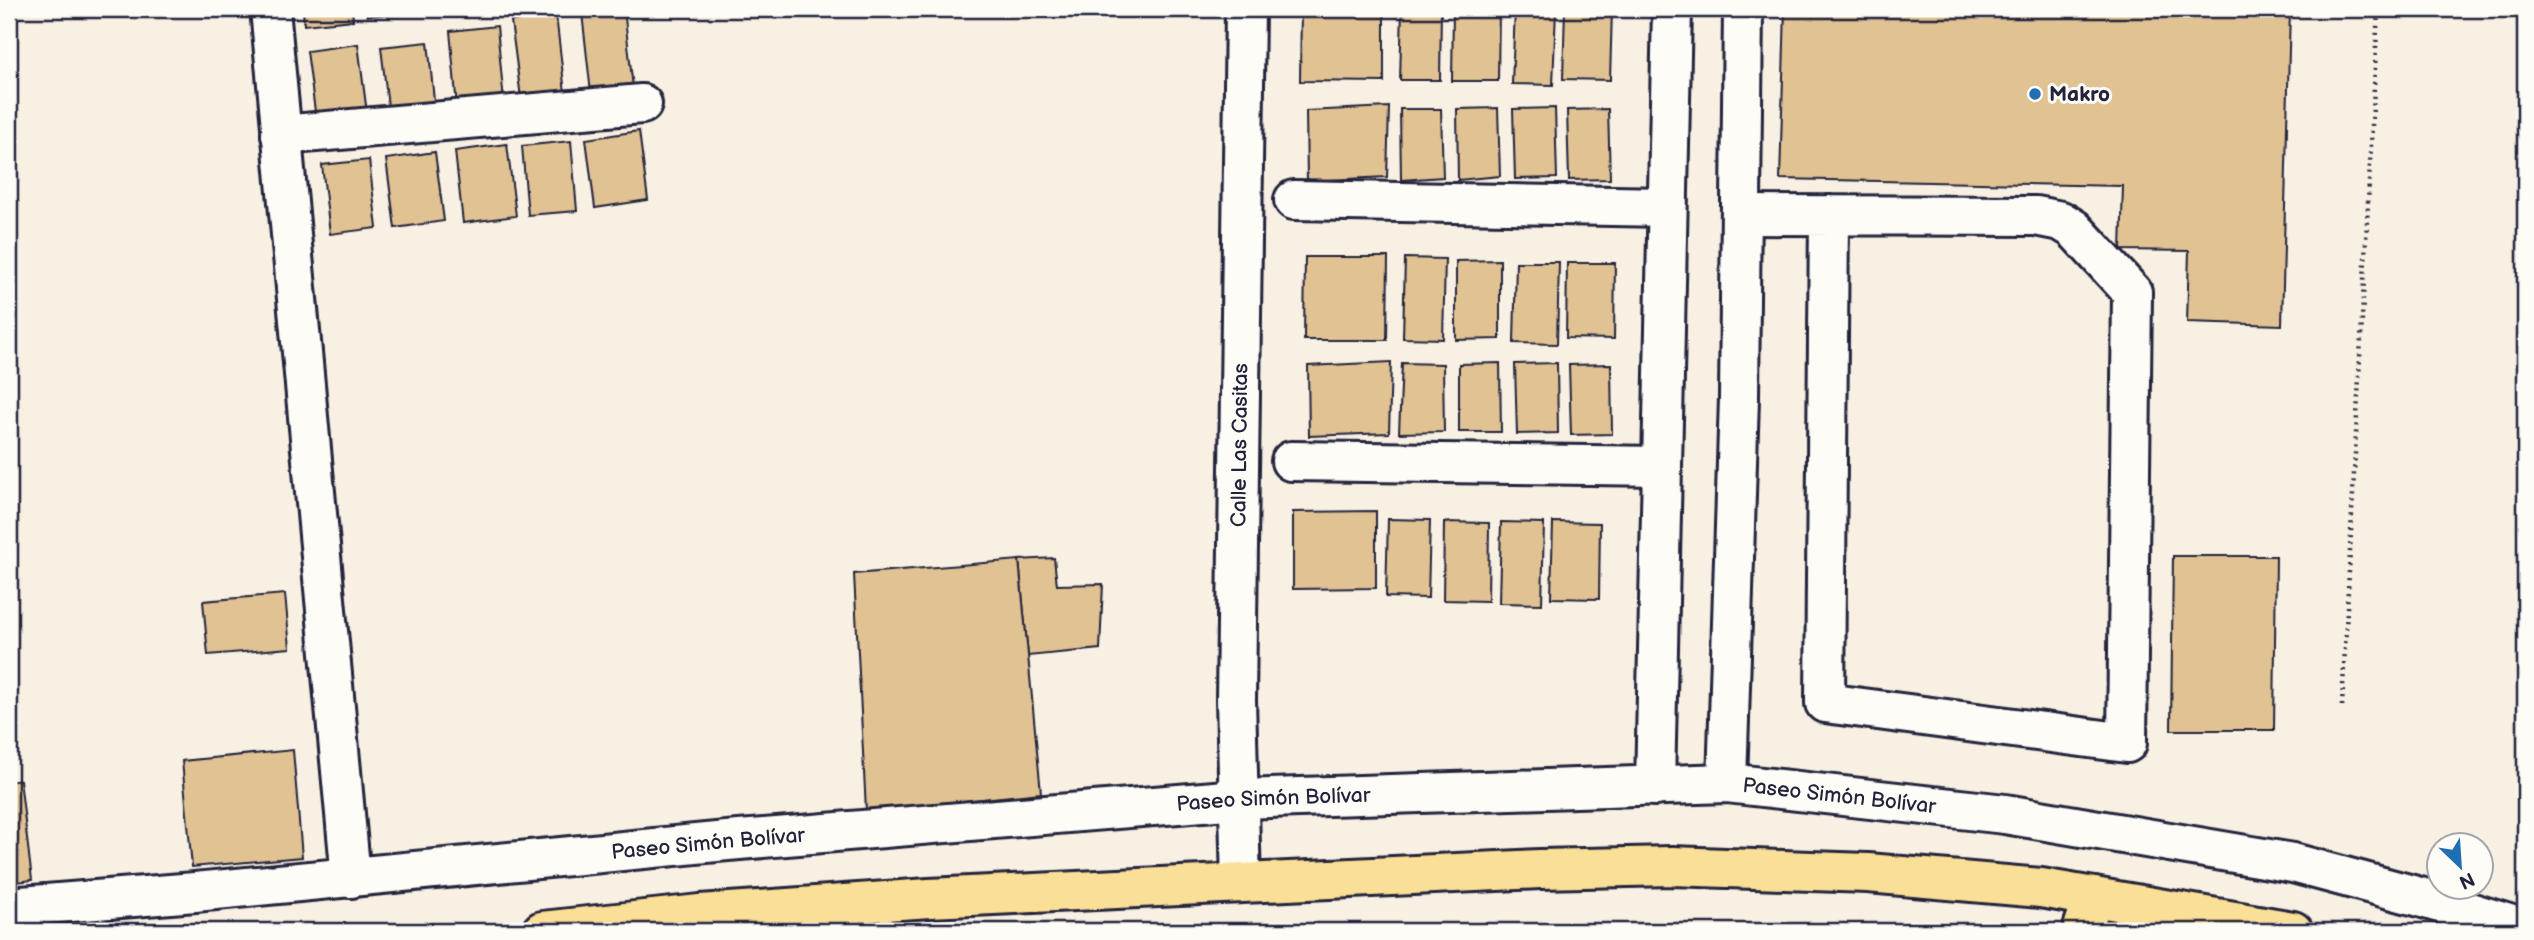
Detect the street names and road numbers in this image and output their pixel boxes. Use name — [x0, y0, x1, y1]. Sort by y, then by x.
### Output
street label: Calle Las Casitas — [1226, 363, 1253, 527]
street label: Paseo Simón Bolívar — [1741, 772, 1938, 819]
street label: Paseo Simón Bolívar — [1175, 782, 1371, 817]
street label: Paseo Simón Bolívar — [610, 822, 806, 865]

